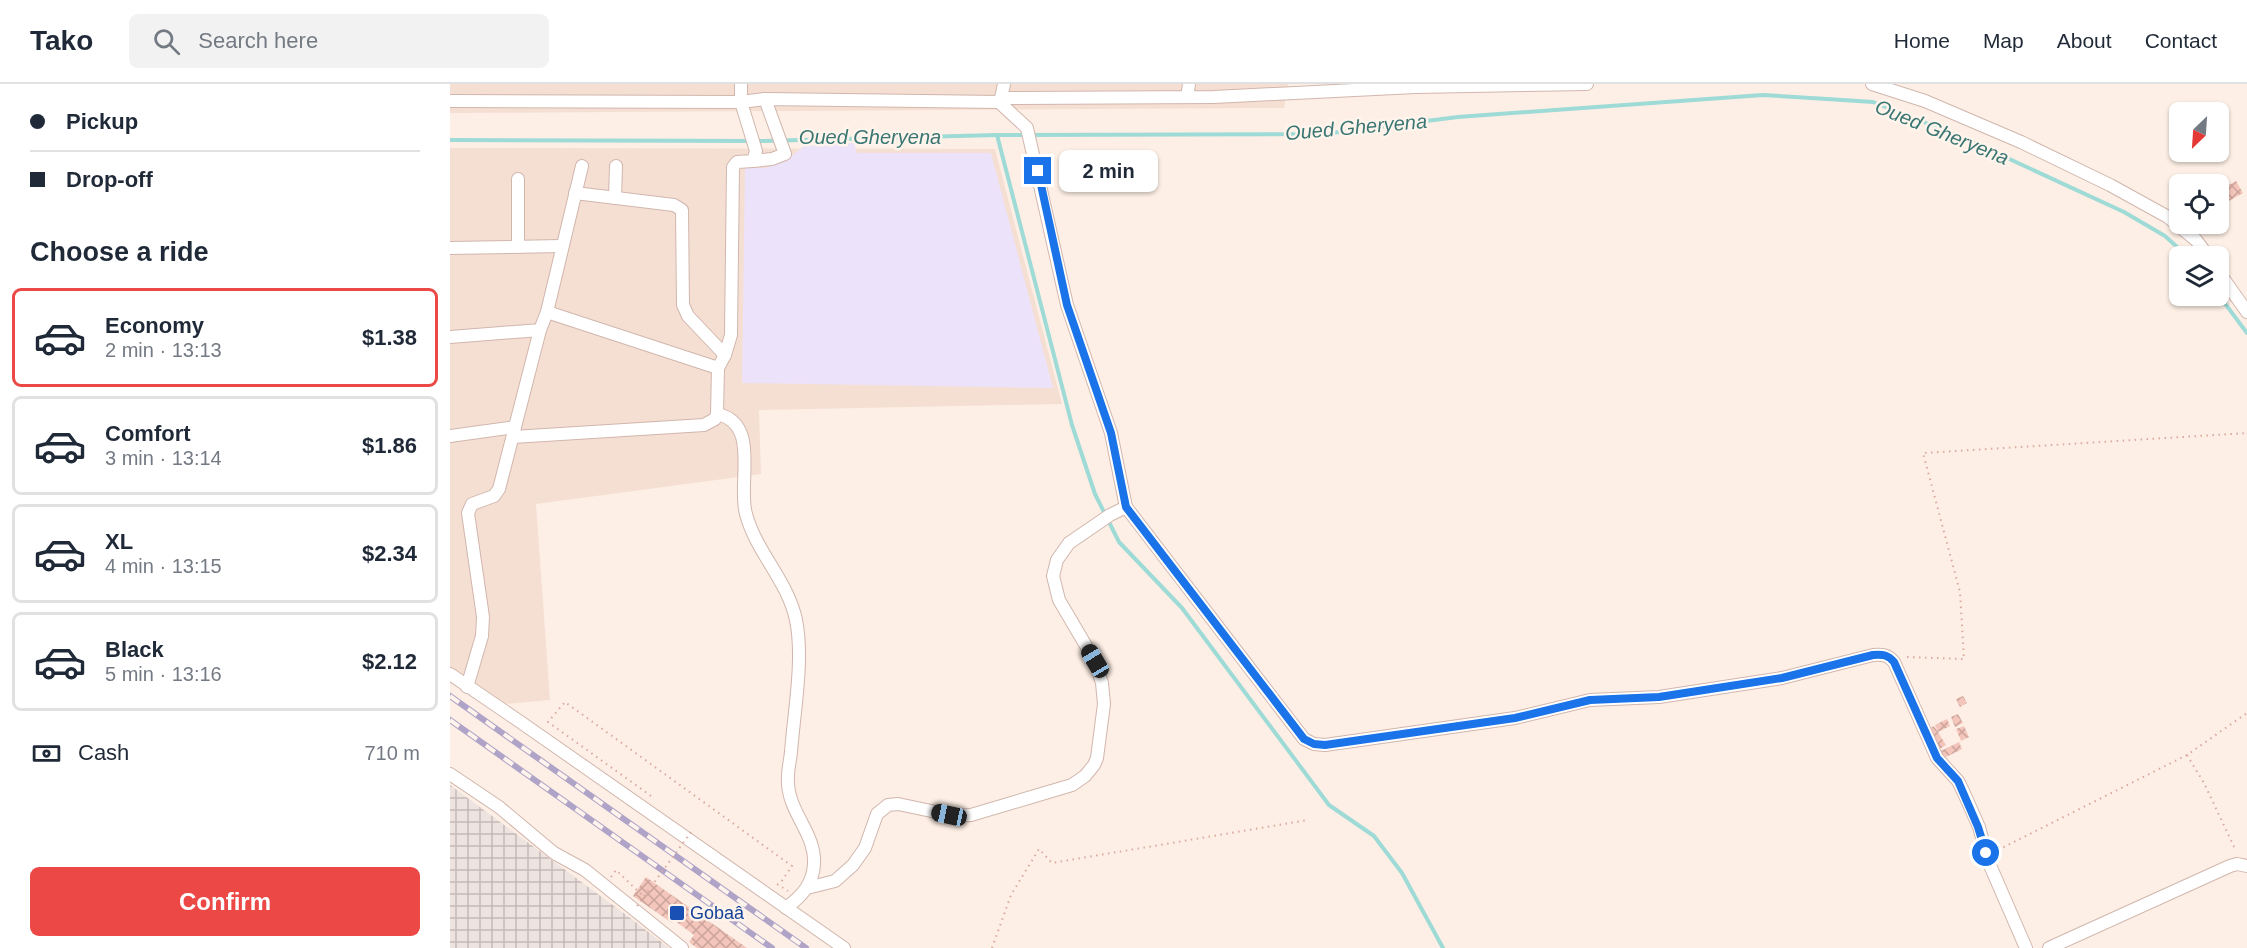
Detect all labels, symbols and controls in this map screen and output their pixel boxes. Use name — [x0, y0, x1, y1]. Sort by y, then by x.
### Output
search box — [129, 14, 549, 68]
text: Tako — [30, 25, 93, 56]
icon: search — [150, 25, 183, 58]
text: Search here — [198, 28, 318, 53]
text: Home — [1894, 29, 1950, 52]
text: Map — [1983, 29, 2024, 52]
text: About — [2057, 29, 2112, 52]
text: Contact — [2145, 29, 2217, 52]
water label: Oued Gheryena — [1872, 95, 2012, 169]
north arrow — [2169, 102, 2229, 162]
map controls — [2169, 102, 2229, 306]
text: Pickup — [66, 109, 138, 134]
water label: Oued Gheryena — [1284, 110, 1428, 144]
water label: Oued Gheryena — [799, 126, 941, 148]
callout: 2 min — [1059, 150, 1158, 192]
route end — [1024, 157, 1051, 184]
text: 2 min — [1082, 160, 1135, 182]
text: Drop-off — [66, 167, 153, 192]
button: locate — [2169, 174, 2229, 234]
text: Choose a ride — [30, 237, 209, 267]
button: layers — [2169, 246, 2229, 306]
icon: car — [33, 311, 87, 365]
text: Economy — [105, 313, 204, 338]
text: $1.38 — [362, 325, 417, 350]
text: 2 min · 13:13 — [105, 339, 222, 361]
icon: car — [33, 419, 87, 473]
text: Comfort — [105, 421, 191, 446]
text: $1.86 — [362, 433, 417, 458]
text: 3 min · 13:14 — [105, 447, 222, 469]
icon: car — [33, 527, 87, 581]
text: XL — [105, 529, 133, 554]
text: $2.34 — [362, 541, 417, 566]
text: 4 min · 13:15 — [105, 555, 222, 577]
icon: car — [33, 635, 87, 689]
text: Black — [105, 637, 164, 662]
car — [1078, 641, 1112, 681]
text: $2.12 — [362, 649, 417, 674]
text: 5 min · 13:16 — [105, 663, 222, 685]
icon: cash — [30, 737, 63, 770]
text: Cash — [78, 740, 129, 765]
text: 710 m — [364, 742, 420, 764]
car — [930, 802, 968, 828]
route start — [1972, 839, 1999, 866]
button: Confirm — [30, 867, 420, 936]
place label: Gobaâ — [690, 903, 745, 923]
marker: Gobaâ — [668, 904, 686, 922]

